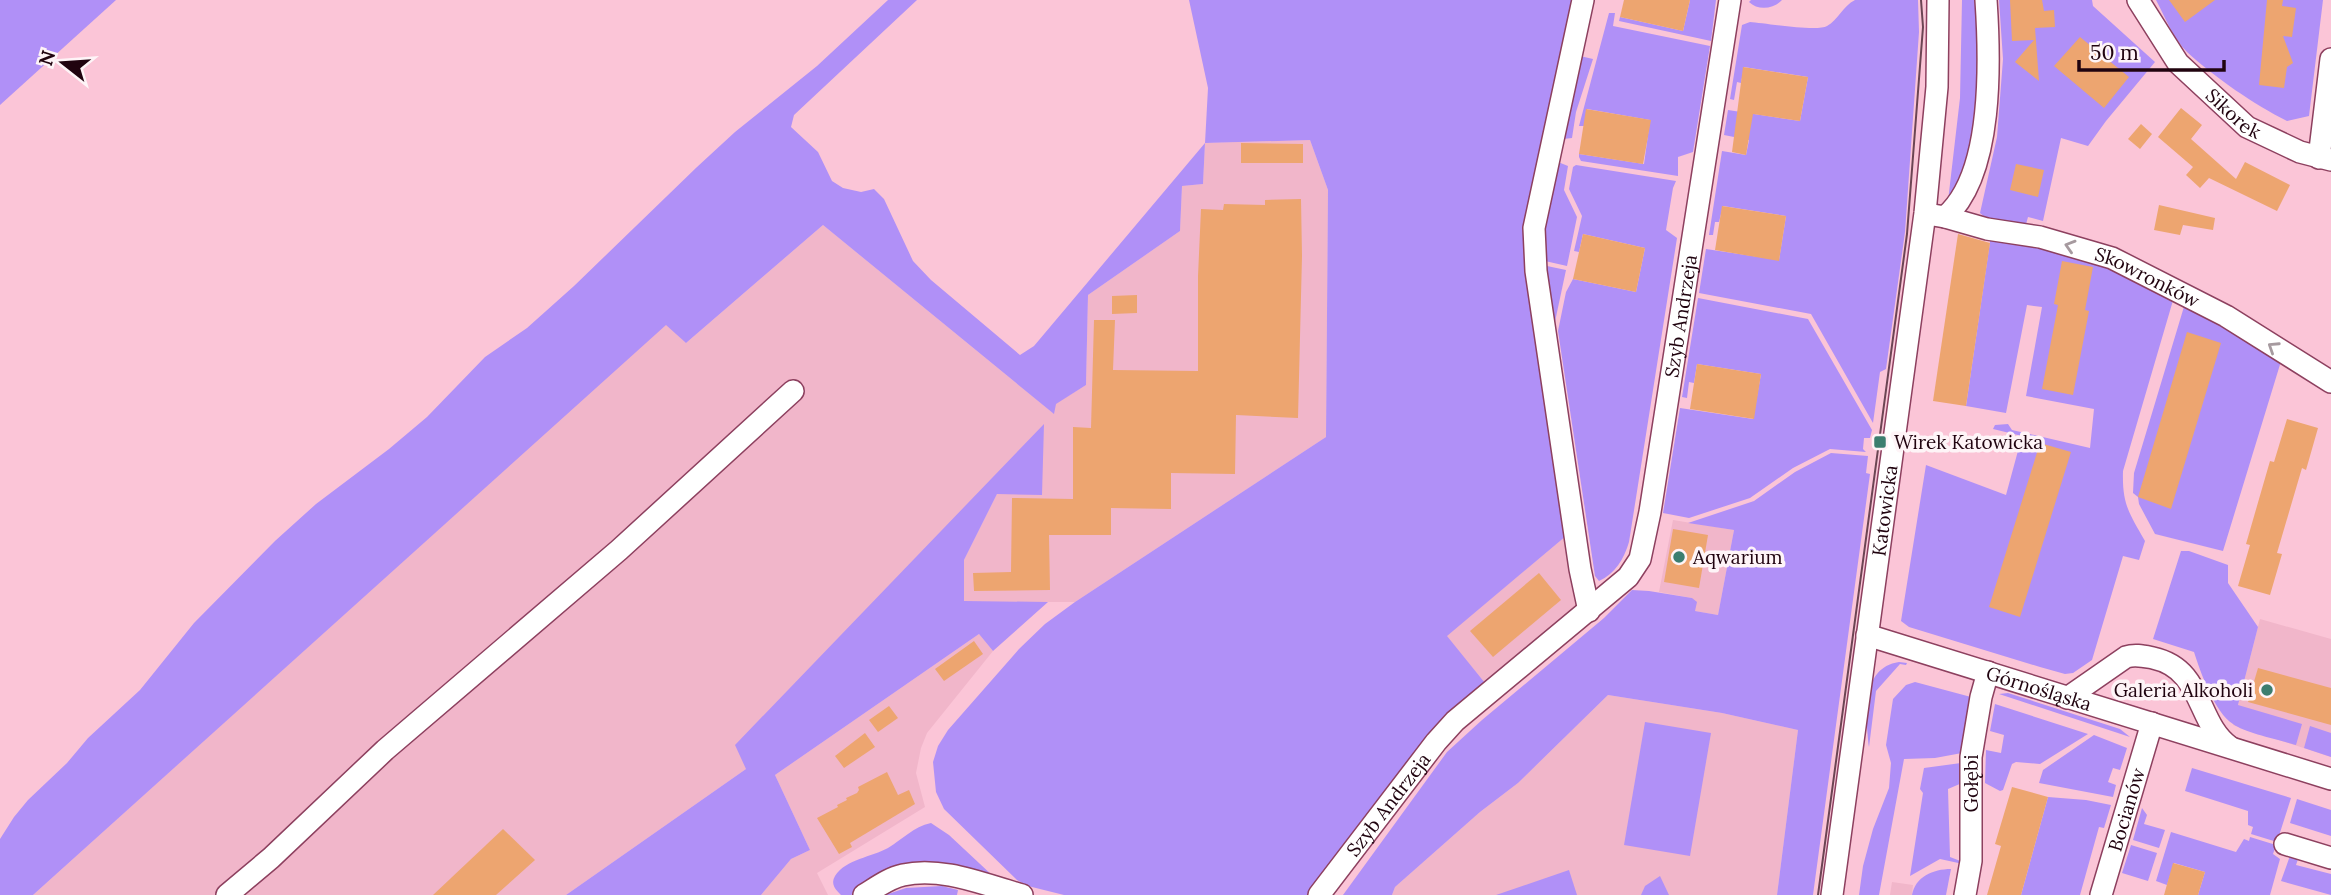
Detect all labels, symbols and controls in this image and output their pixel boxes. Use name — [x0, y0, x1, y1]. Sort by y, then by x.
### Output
north arrow — [28, 28, 98, 98]
scale bar — [2079, 28, 2224, 72]
text: 50 m — [2090, 39, 2139, 66]
text: N — [33, 47, 60, 69]
street label: Sikorek — [2201, 83, 2266, 144]
one-way arrow — [2064, 239, 2076, 254]
street label: Skowronków — [2092, 242, 2204, 313]
street label: Szyb Andrzeja — [1659, 253, 1702, 379]
one-way arrow — [2267, 342, 2280, 355]
place label: Wirek Katowicka — [1894, 430, 2043, 454]
marker: Wirek Katowicka — [1872, 434, 1888, 450]
street label: Katowicka — [1866, 463, 1903, 558]
place label: Aqwarium — [1692, 545, 1783, 569]
marker: Aqwarium — [1671, 549, 1687, 565]
street label: Górnośląska — [1983, 661, 2095, 716]
place label: Galeria Alkoholi — [2114, 678, 2253, 702]
marker: Galeria Alkoholi — [2259, 682, 2275, 698]
street label: Szyb Andrzeja — [1341, 748, 1436, 861]
street label: Gołębi — [1959, 754, 1983, 813]
street label: Bocianów — [2103, 764, 2150, 854]

